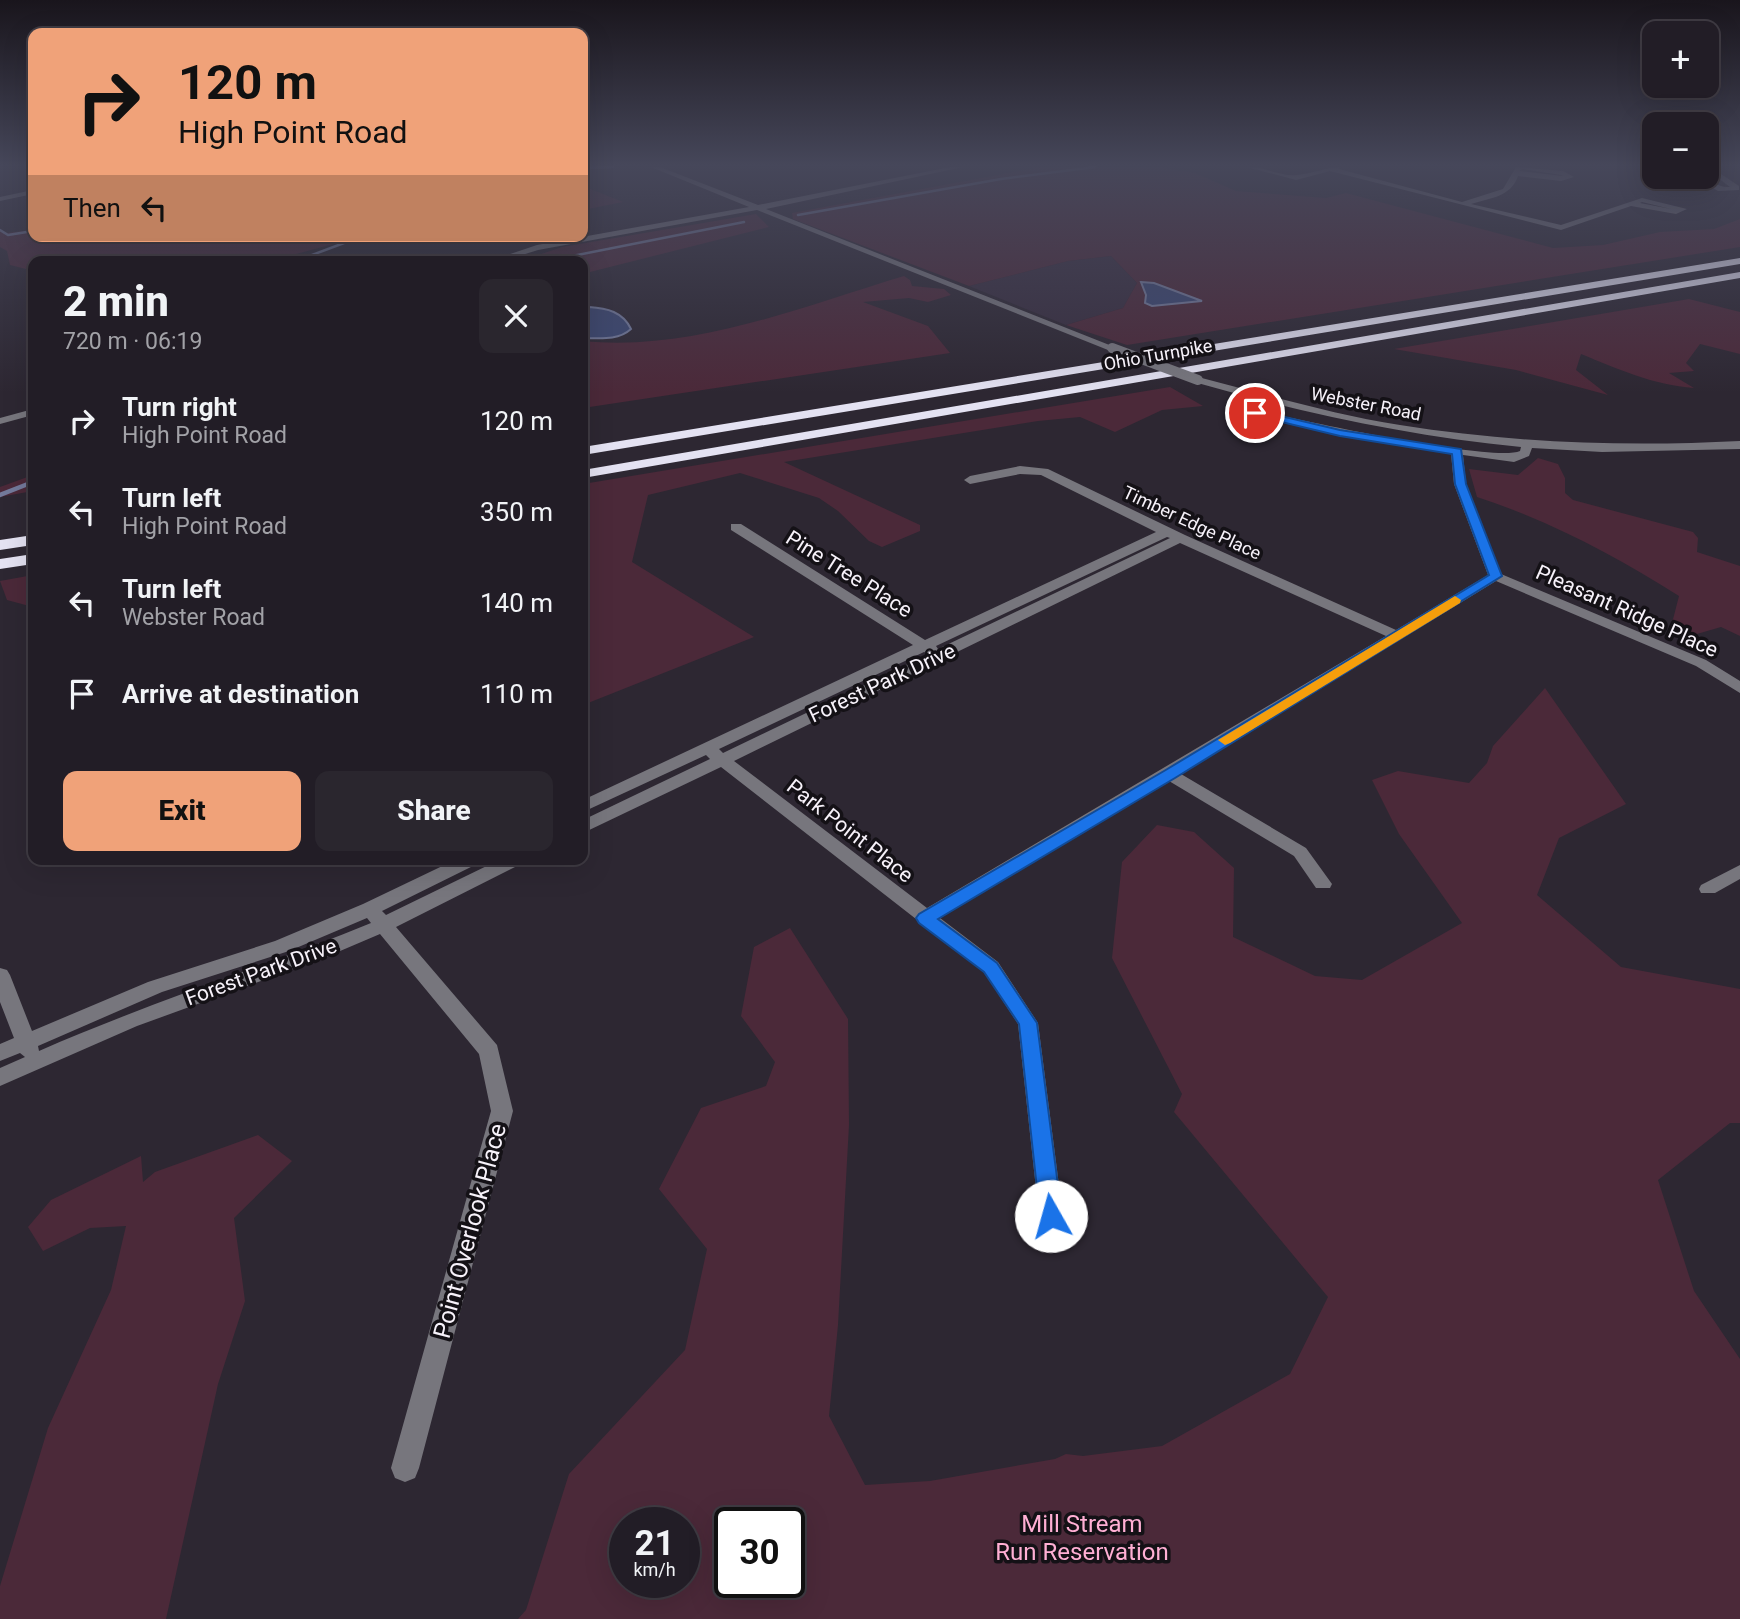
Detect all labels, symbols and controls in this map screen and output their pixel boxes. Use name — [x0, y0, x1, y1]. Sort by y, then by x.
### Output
map controls — [1642, 21, 1719, 189]
button: + — [1642, 21, 1719, 98]
text: 120 m — [178, 54, 317, 111]
icon: right — [63, 56, 154, 147]
button: − — [1642, 112, 1719, 189]
text: High Point Road — [178, 113, 408, 151]
icon: left — [135, 189, 173, 227]
text: Then — [63, 193, 121, 223]
text: 2 min — [63, 277, 169, 326]
button: close — [479, 279, 553, 353]
text: 720 m · 06:19 — [63, 328, 202, 355]
street label: Ohio Turnpike — [1102, 335, 1214, 374]
pin — [1225, 383, 1285, 443]
street label: Webster Road — [1309, 383, 1423, 424]
text: Turn right — [122, 392, 237, 422]
icon: arrive — [1236, 394, 1274, 432]
icon: right — [63, 402, 101, 440]
text: 120 m — [480, 406, 553, 436]
text: High Point Road — [122, 422, 287, 449]
street label: Timber Edge Place — [1120, 481, 1265, 564]
text: Turn left — [122, 483, 221, 513]
icon: left — [63, 493, 101, 531]
text: 350 m — [480, 497, 553, 527]
text: High Point Road — [122, 513, 287, 540]
street label: Pine Tree Place — [782, 526, 916, 622]
street label: Pleasant Ridge Place — [1532, 560, 1722, 662]
text: Turn left — [122, 574, 221, 604]
icon: left — [63, 584, 101, 622]
text: 140 m — [480, 588, 553, 618]
text: Webster Road — [122, 604, 265, 631]
street label: Forest Park Drive — [805, 639, 959, 727]
icon: arrive — [63, 675, 101, 713]
text: Arrive at destination — [122, 679, 359, 709]
text: 110 m — [480, 679, 553, 709]
button: Exit — [63, 771, 301, 851]
button: Share — [315, 771, 553, 851]
street label: Park Point Place — [782, 774, 918, 888]
street label: Forest Park Drive — [182, 934, 340, 1010]
street label: Point Overlook Place — [428, 1121, 512, 1341]
position arrow — [1014, 1179, 1088, 1253]
speed limit sign: 30 — [714, 1507, 805, 1598]
park label: Mill Stream Run Reservation — [995, 1510, 1169, 1566]
text: 21 — [634, 1523, 675, 1564]
text: km/h — [633, 1559, 676, 1580]

